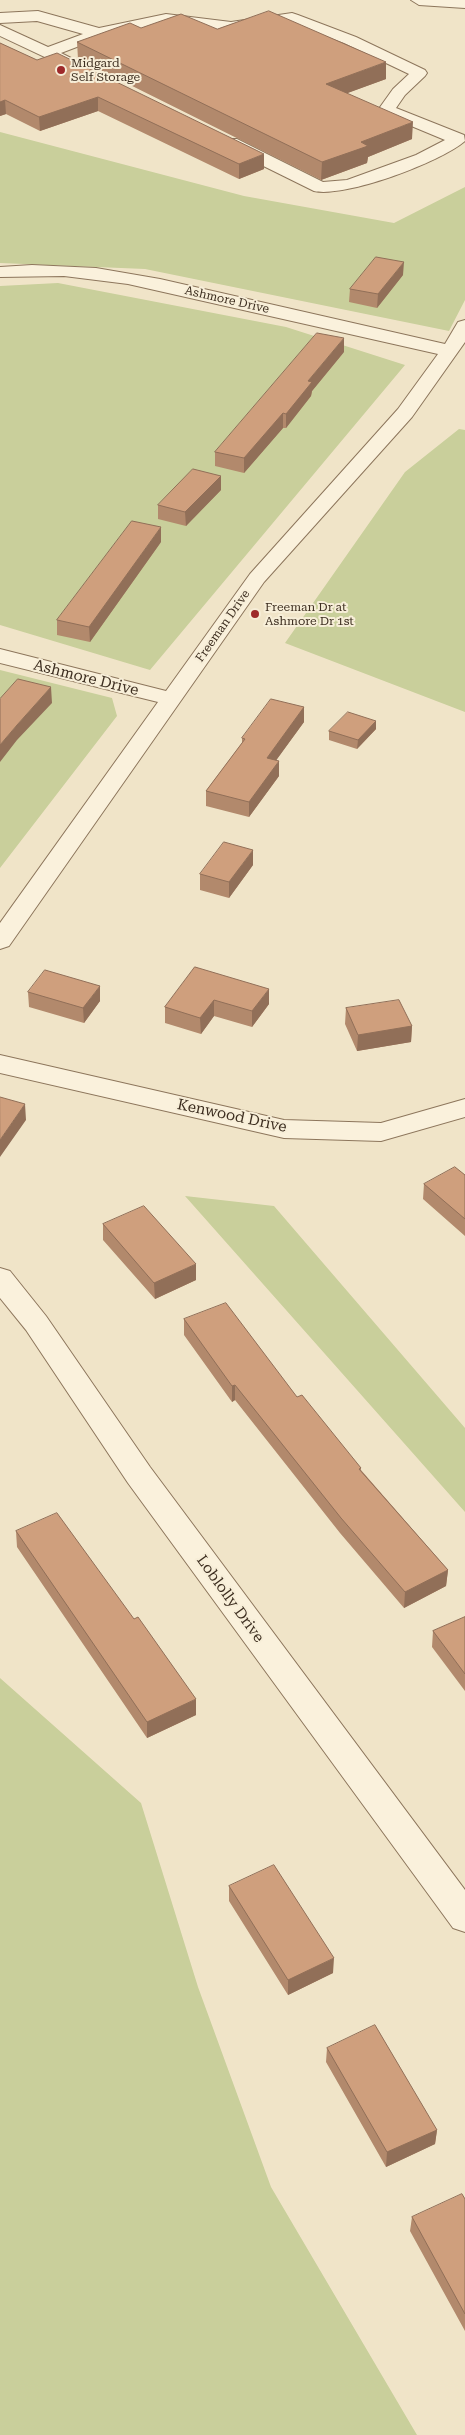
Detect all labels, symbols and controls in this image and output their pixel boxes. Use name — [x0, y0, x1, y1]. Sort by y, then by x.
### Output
place label: Midgard Self Storage — [71, 56, 140, 84]
marker: Midgard Self Storage — [55, 64, 67, 76]
street label: Ashmore Drive — [183, 283, 271, 317]
street label: Freeman Drive — [193, 587, 253, 665]
place label: Freeman Dr at Ashmore Dr 1st — [265, 600, 354, 628]
marker: Freeman Dr at Ashmore Dr 1st — [249, 608, 261, 620]
street label: Ashmore Drive — [32, 656, 140, 700]
street label: Kenwood Drive — [176, 1096, 288, 1136]
street label: Loblolly Drive — [192, 1552, 268, 1646]

